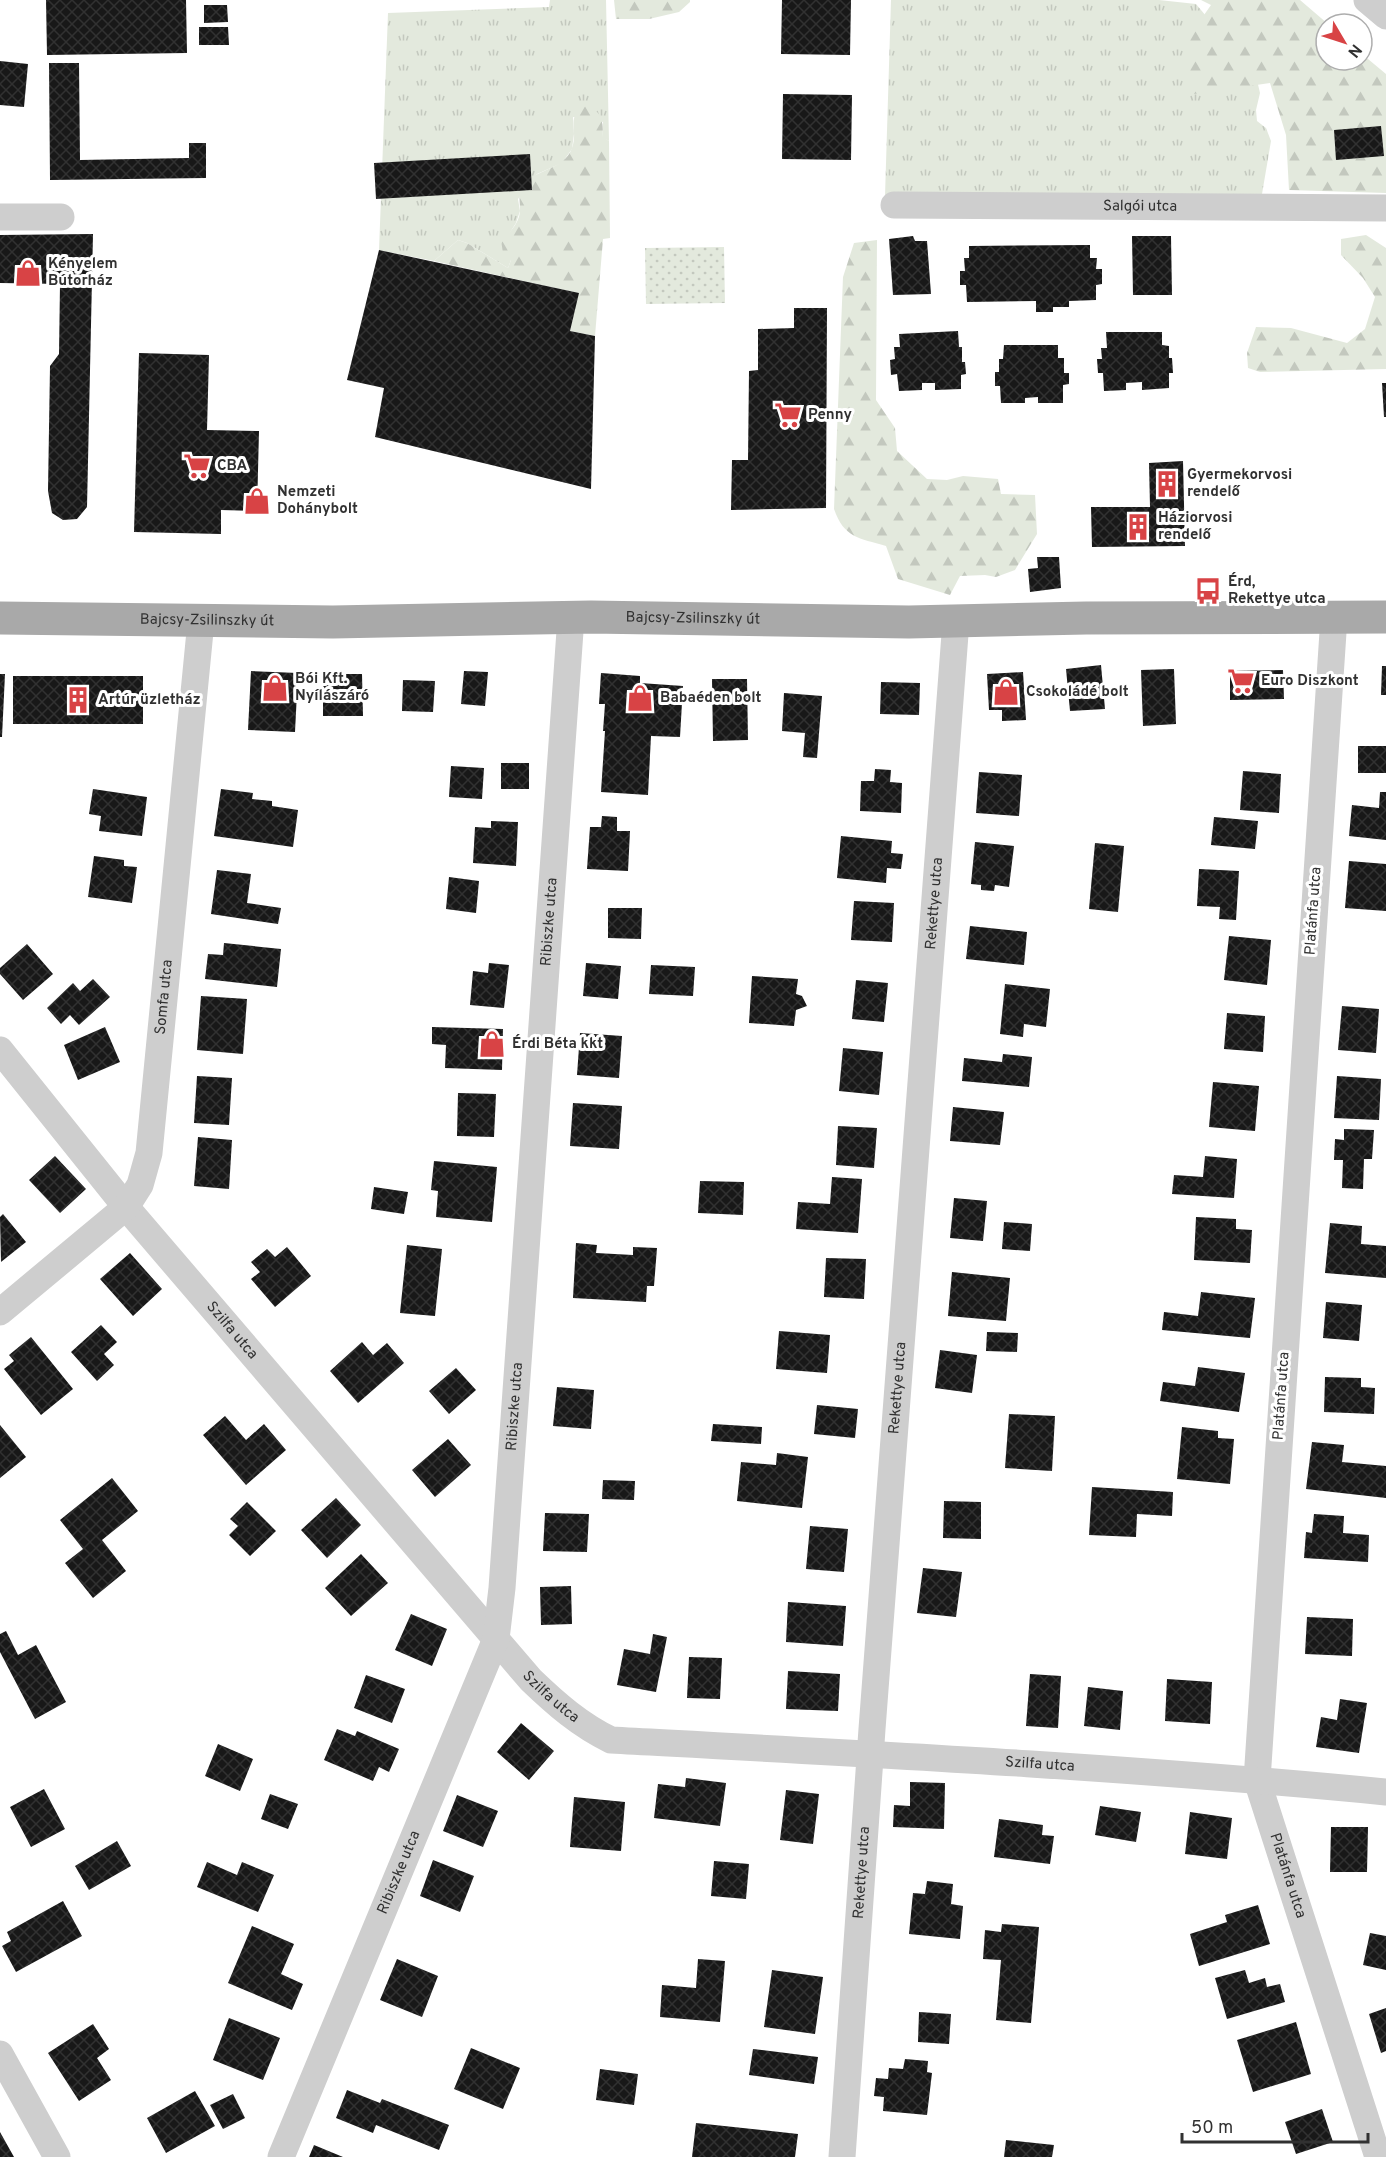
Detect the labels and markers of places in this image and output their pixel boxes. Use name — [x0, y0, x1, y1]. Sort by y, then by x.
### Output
place label: Kényelem Bútorház — [48, 255, 118, 291]
shop icon: Kényelem Bútorház — [13, 258, 43, 288]
supermarket icon: Penny — [773, 400, 803, 430]
place label: Penny — [808, 406, 853, 425]
supermarket icon: CBA — [182, 451, 212, 481]
place label: CBA — [217, 457, 247, 476]
place label: Gyermekorvosi rendelő — [1187, 466, 1292, 502]
building icon: Gyermekorvosi rendelő — [1152, 469, 1182, 499]
place label: Nemzeti Dohánybolt — [277, 483, 358, 519]
shop icon: Nemzeti Dohánybolt — [242, 486, 272, 516]
place label: Háziorvosi rendelő — [1158, 509, 1232, 545]
building icon: Háziorvosi rendelő — [1123, 512, 1153, 542]
place label: Érd, Rekettye utca — [1228, 572, 1326, 609]
bus stop icon: Érd, Rekettye utca — [1193, 576, 1223, 606]
supermarket icon: Euro Diszkont — [1226, 666, 1256, 696]
place label: Bói Kft. Nyílászáró — [295, 670, 369, 706]
place label: Euro Diszkont — [1261, 672, 1359, 691]
shop icon: Bói Kft. Nyílászáró — [260, 673, 290, 703]
shop icon: Csokoládé bolt — [991, 677, 1021, 707]
shop icon: Babaéden bolt — [625, 683, 655, 713]
place label: Csokoládé bolt — [1026, 683, 1129, 702]
building icon: Artúr üzletház — [63, 685, 93, 715]
place label: Babaéden bolt — [660, 689, 762, 708]
place label: Artúr üzletház — [98, 691, 201, 710]
shop icon: Érdi Béta kkt — [477, 1029, 507, 1059]
place label: Érdi Béta kkt — [512, 1034, 603, 1054]

